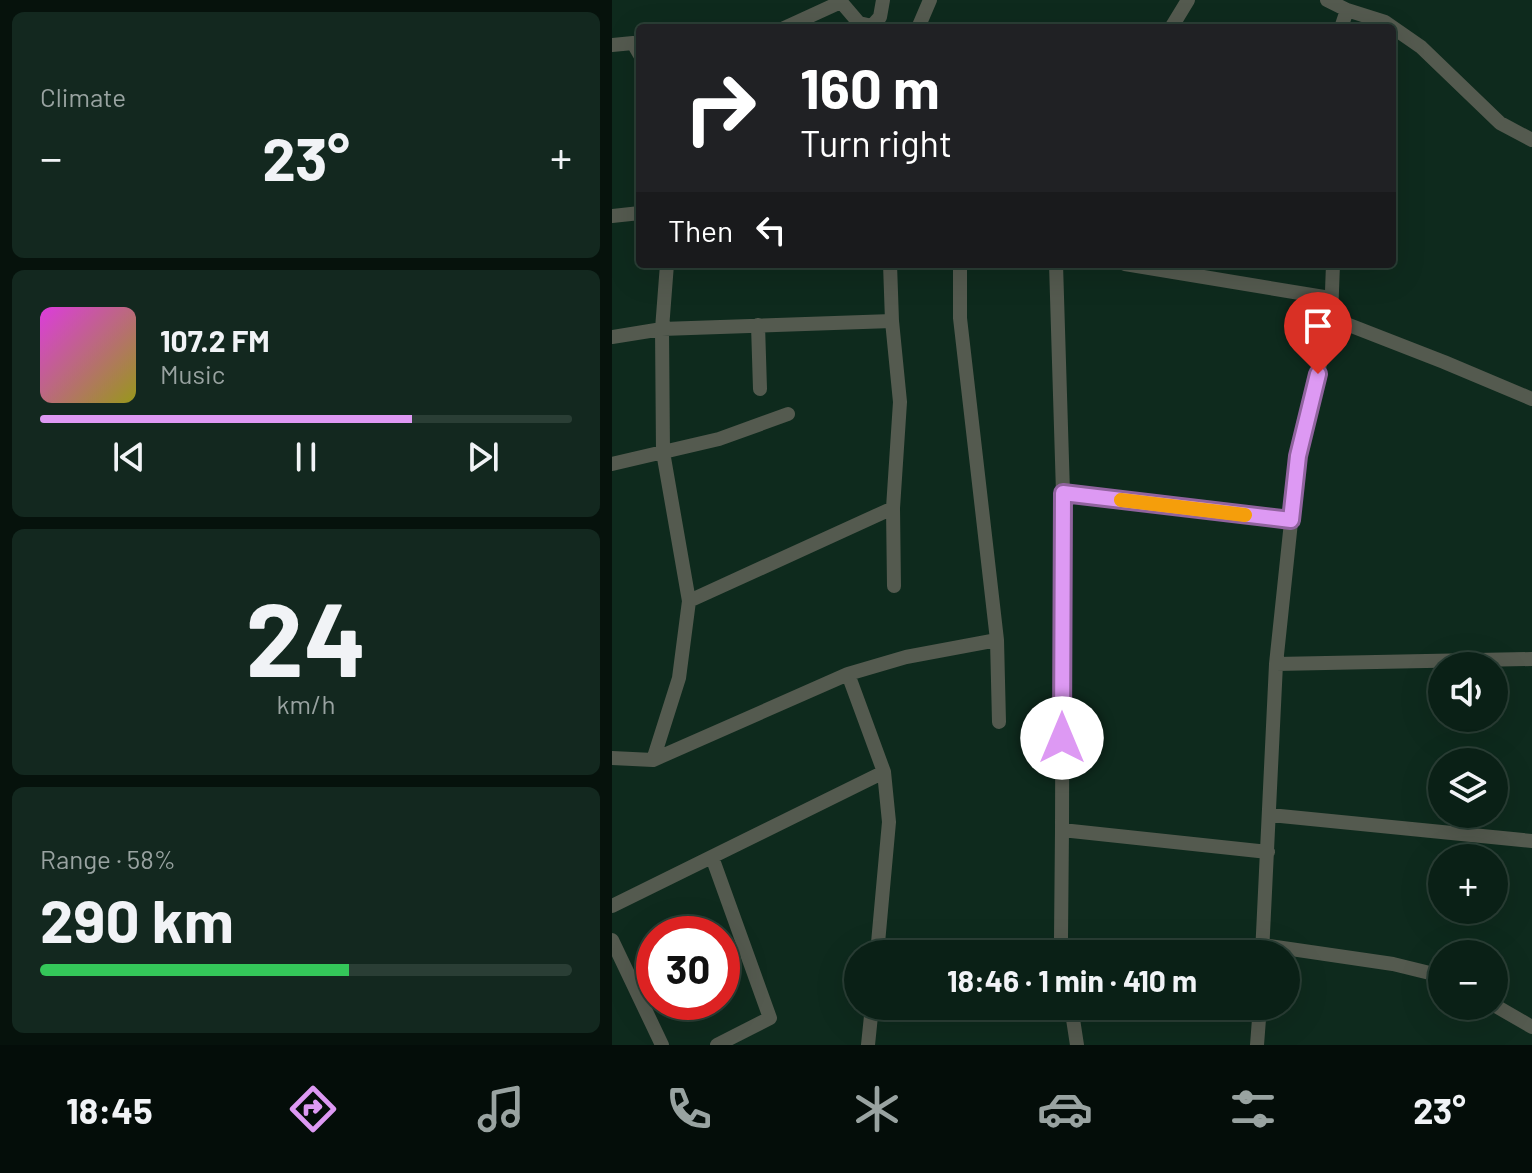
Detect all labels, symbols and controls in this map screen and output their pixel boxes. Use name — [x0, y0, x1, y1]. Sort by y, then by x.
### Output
text: 160 m — [800, 53, 940, 120]
icon: right — [668, 56, 772, 160]
text: Climate — [40, 81, 126, 112]
text: 23° — [262, 121, 350, 193]
text: Turn right — [800, 121, 952, 164]
text: − — [40, 130, 62, 183]
text: + — [550, 130, 572, 183]
icon: left — [749, 208, 793, 252]
text: Then — [668, 212, 733, 248]
pin — [1284, 292, 1352, 374]
icon: arrive — [1296, 304, 1340, 348]
text: 107.2 FM — [160, 322, 270, 358]
text: Music — [160, 358, 225, 389]
icon: previous — [107, 435, 151, 479]
icon: pause — [284, 435, 328, 479]
icon: next — [461, 435, 505, 479]
text: 24 — [245, 573, 367, 698]
map controls — [1428, 652, 1508, 1020]
button: sound — [1428, 652, 1508, 732]
text: km/h — [277, 688, 335, 719]
position arrow — [1020, 696, 1104, 780]
button: layers — [1428, 748, 1508, 828]
text: Range · 58% — [40, 843, 176, 874]
button: + — [1428, 844, 1508, 924]
text: 290 km — [40, 883, 234, 955]
speed limit sign: 30 — [636, 916, 740, 1020]
button: − — [1428, 940, 1508, 1020]
text: 18:46 · 1 min · 410 m — [947, 962, 1197, 998]
icon: directions — [285, 1081, 341, 1137]
icon: music — [473, 1081, 529, 1137]
icon: phone — [661, 1081, 717, 1137]
icon: climate — [849, 1081, 905, 1137]
icon: car — [1037, 1081, 1093, 1137]
icon: filters — [1225, 1081, 1281, 1137]
text: 18:45 — [66, 1088, 153, 1131]
text: 23° — [1413, 1088, 1466, 1131]

